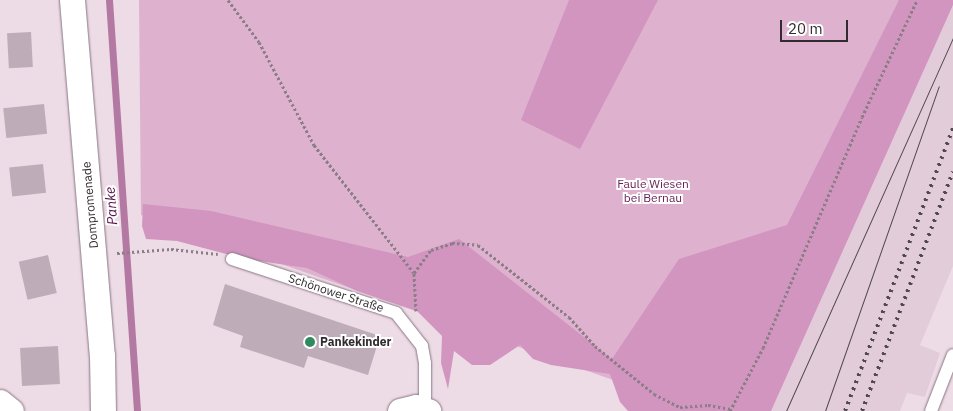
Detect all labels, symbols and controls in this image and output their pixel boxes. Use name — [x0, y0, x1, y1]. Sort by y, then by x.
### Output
scale bar — [783, 10, 850, 42]
text: 20 m — [788, 19, 823, 38]
street label: Dompromenade — [79, 161, 101, 249]
park label: Faule Wiesen bei Bernau — [617, 177, 689, 205]
water label: Panke — [101, 186, 121, 226]
street label: Schönower Straße — [287, 271, 385, 315]
place label: Pankekinder — [320, 335, 391, 349]
marker: Pankekinder — [304, 336, 316, 348]

